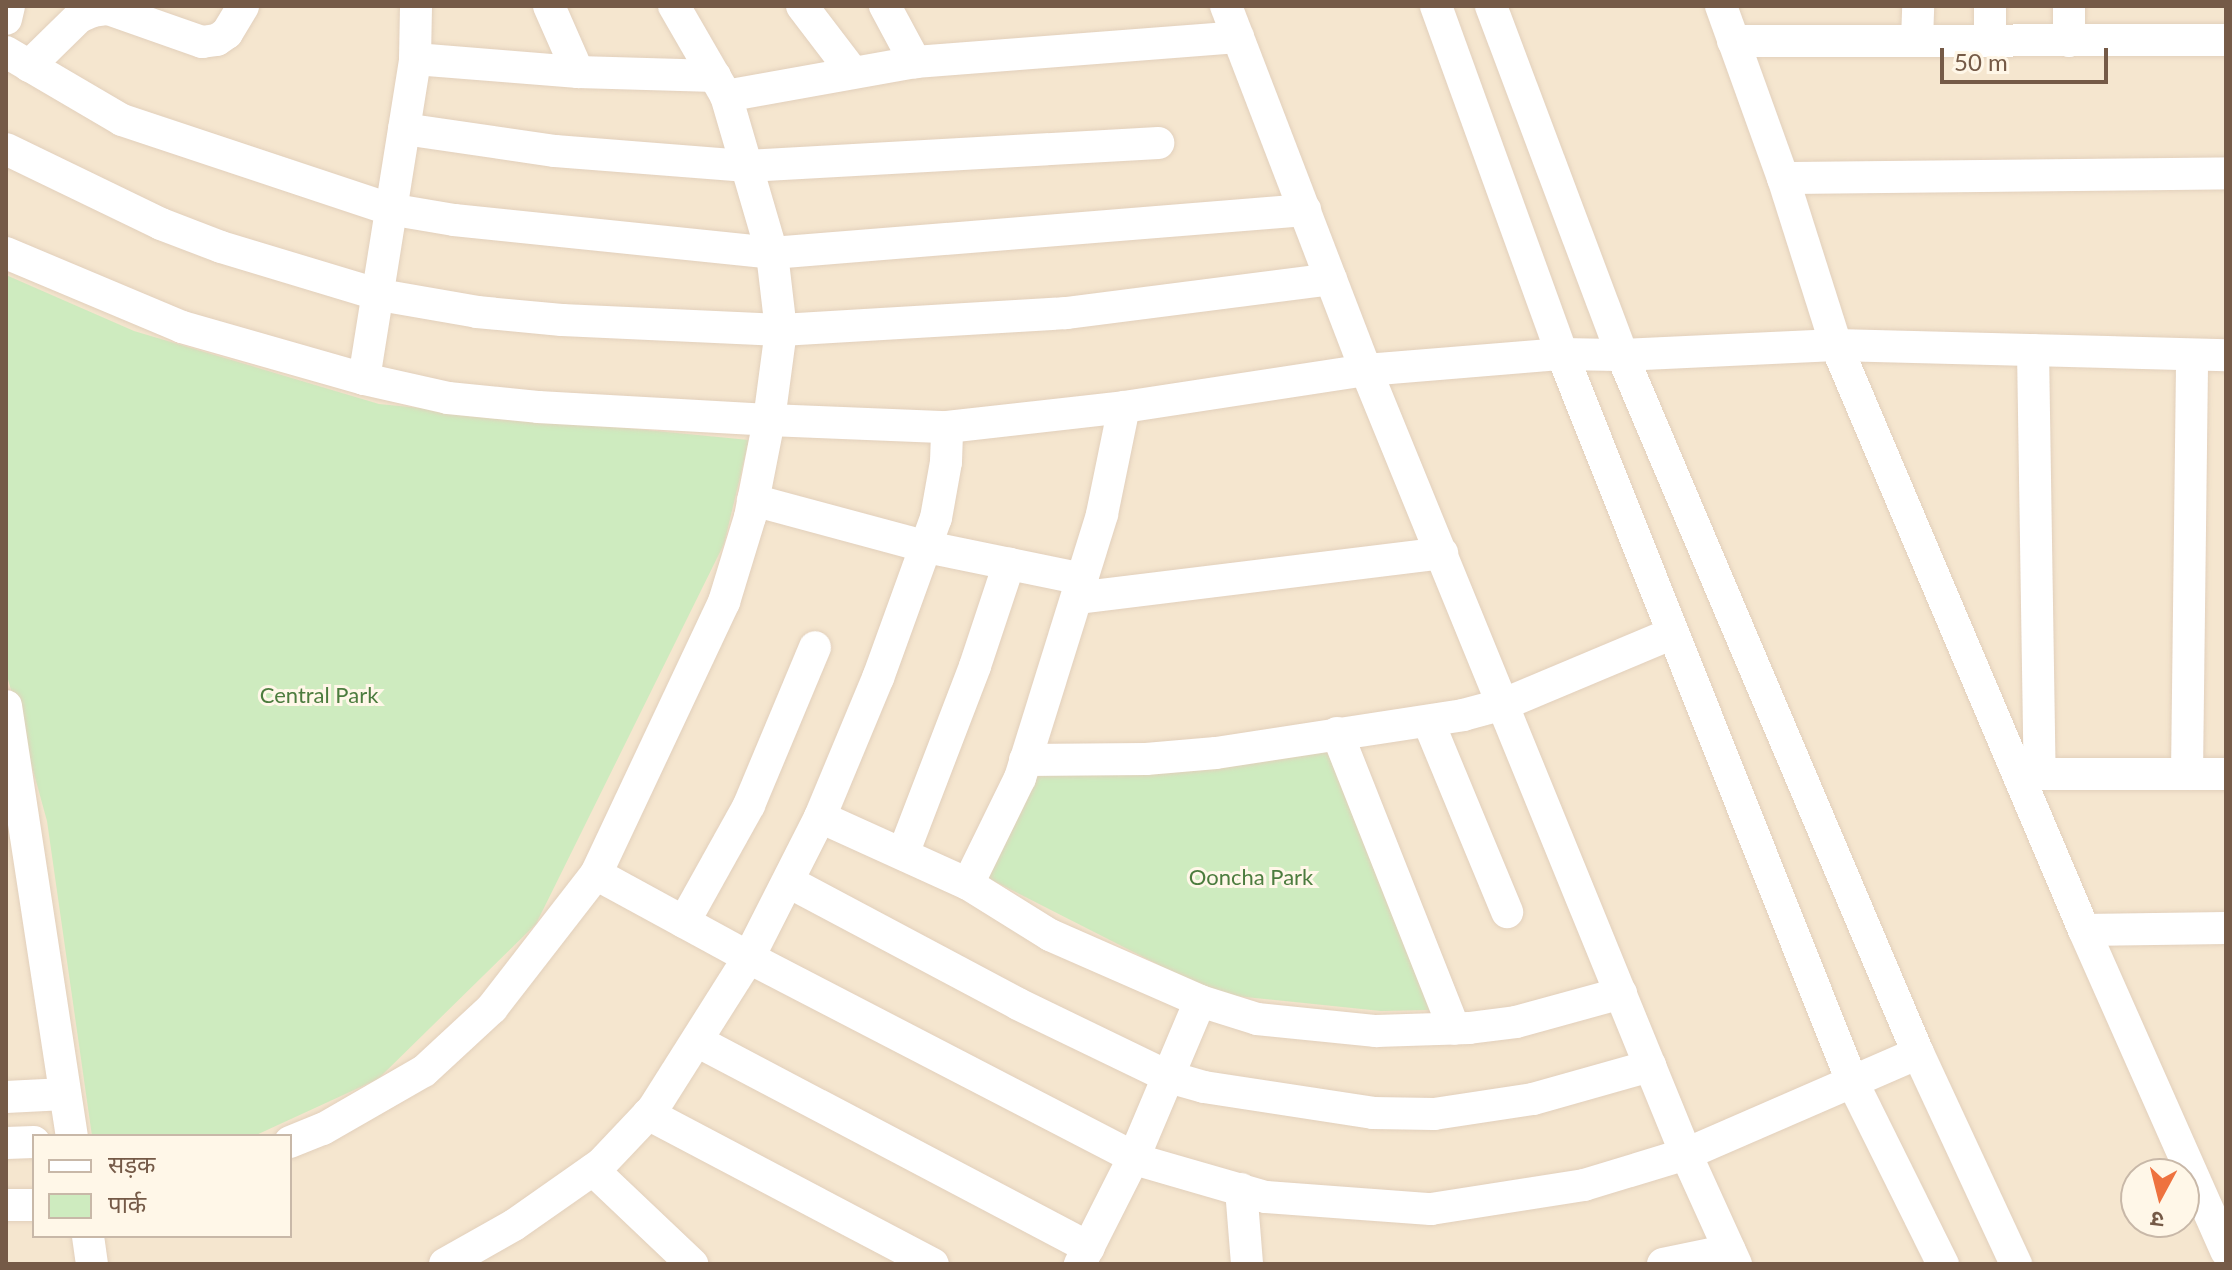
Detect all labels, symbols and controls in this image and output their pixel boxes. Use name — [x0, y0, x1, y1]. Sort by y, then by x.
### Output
scale bar — [1944, 32, 2112, 82]
text: 50 m — [1954, 47, 2008, 76]
park label: Central Park — [260, 682, 378, 708]
park label: Ooncha Park — [1189, 864, 1313, 890]
legend — [32, 1134, 292, 1238]
text: सड़क — [108, 1149, 156, 1178]
north arrow — [2120, 1158, 2200, 1238]
text: पार्क — [108, 1189, 146, 1218]
text: उ — [2149, 1206, 2165, 1235]

